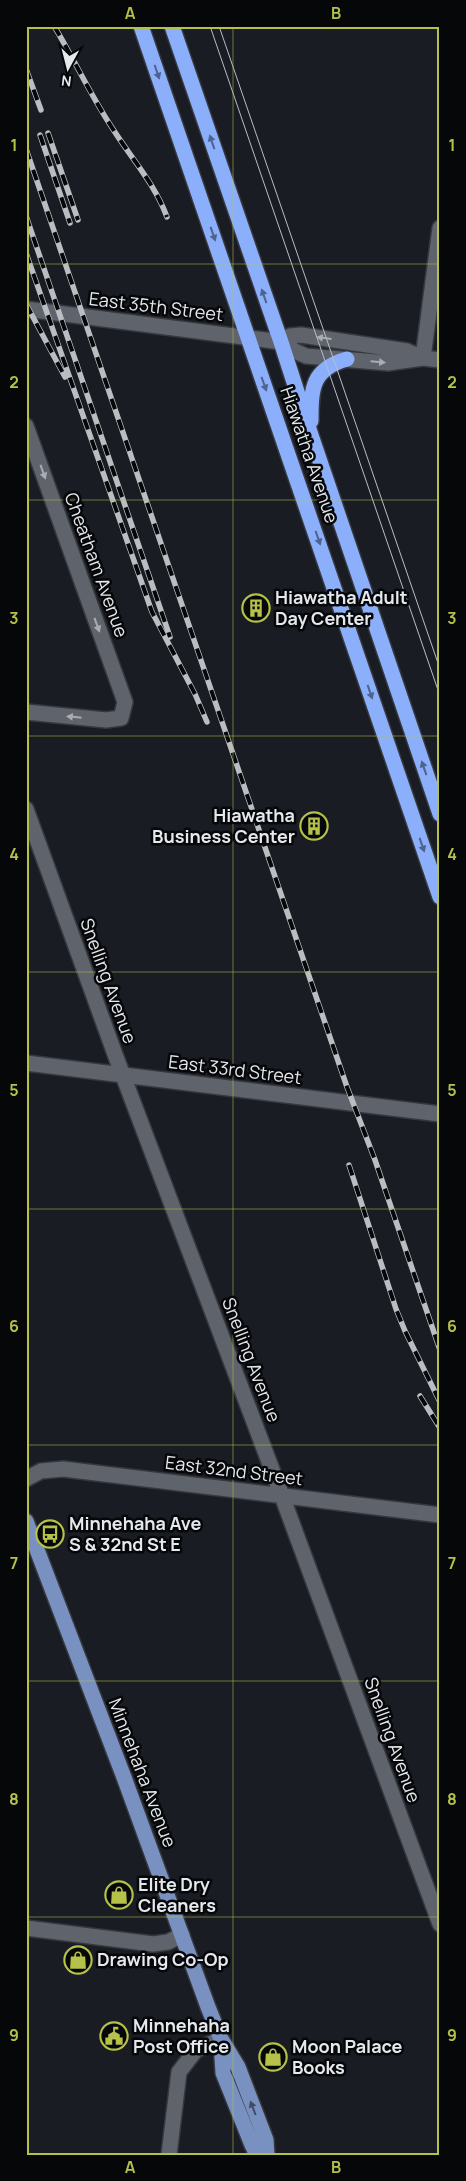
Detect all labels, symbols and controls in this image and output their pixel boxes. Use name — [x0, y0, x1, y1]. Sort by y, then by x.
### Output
text: A — [125, 2, 136, 24]
text: B — [331, 2, 341, 24]
north arrow — [42, 42, 92, 92]
one-way arrow — [154, 65, 161, 80]
text: N — [60, 71, 73, 91]
text: 1 — [10, 134, 18, 156]
text: 1 — [448, 134, 456, 156]
one-way arrow — [207, 135, 215, 150]
one-way arrow — [210, 227, 217, 242]
street label: East 35th Street — [88, 286, 225, 326]
one-way arrow — [260, 288, 268, 303]
one-way arrow — [316, 334, 332, 342]
one-way arrow — [370, 358, 386, 366]
text: 2 — [9, 371, 19, 393]
text: 2 — [447, 371, 457, 393]
one-way arrow — [261, 377, 268, 392]
street label: Hiawatha Avenue — [275, 383, 344, 526]
one-way arrow — [39, 465, 47, 480]
street label: Cheatham Avenue — [60, 489, 134, 640]
one-way arrow — [314, 531, 322, 546]
place label: Hiawatha Adult Day Center — [275, 585, 408, 630]
building icon: Hiawatha Adult Day Center — [241, 593, 271, 623]
text: 3 — [9, 607, 19, 629]
text: 3 — [447, 607, 457, 629]
one-way arrow — [93, 618, 101, 633]
one-way arrow — [367, 684, 374, 699]
one-way arrow — [66, 713, 82, 721]
one-way arrow — [420, 760, 428, 775]
place label: Hiawatha Business Center — [152, 803, 295, 848]
building icon: Hiawatha Business Center — [299, 811, 329, 841]
one-way arrow — [419, 838, 427, 853]
text: 4 — [9, 843, 19, 865]
text: 4 — [447, 843, 457, 865]
street label: Snelling Avenue — [75, 915, 143, 1047]
street label: East 33rd Street — [167, 1049, 303, 1089]
text: 5 — [9, 1079, 19, 1101]
text: 5 — [447, 1079, 457, 1101]
street label: Snelling Avenue — [217, 1294, 287, 1425]
text: 6 — [9, 1315, 19, 1337]
text: 6 — [447, 1315, 457, 1337]
street label: East 32nd Street — [164, 1450, 304, 1490]
place label: Minnehaha Ave S & 32nd St E — [69, 1511, 201, 1556]
bus stop icon: Minnehaha Ave S & 32nd St E — [35, 1519, 65, 1549]
text: 7 — [10, 1552, 18, 1574]
text: 7 — [448, 1552, 456, 1574]
street label: Snelling Avenue — [359, 1674, 427, 1806]
street label: Minnehaha Avenue — [103, 1695, 182, 1851]
text: 8 — [9, 1788, 19, 1810]
text: 8 — [447, 1788, 457, 1810]
place label: Elite Dry Cleaners — [138, 1872, 216, 1917]
shop icon: Elite Dry Cleaners — [104, 1880, 134, 1910]
shop icon: Drawing Co-Op — [63, 1945, 93, 1975]
place label: Drawing Co-Op — [97, 1947, 229, 1971]
place label: Minnehaha Post Office — [133, 2013, 230, 2058]
public building icon: Minnehaha Post Office — [99, 2021, 129, 2051]
text: 9 — [9, 2024, 19, 2046]
text: 9 — [447, 2024, 457, 2046]
place label: Moon Palace Books — [292, 2034, 403, 2079]
shop icon: Moon Palace Books — [258, 2042, 288, 2072]
one-way arrow — [249, 2101, 256, 2116]
text: A — [125, 2156, 136, 2178]
text: B — [331, 2156, 341, 2178]

